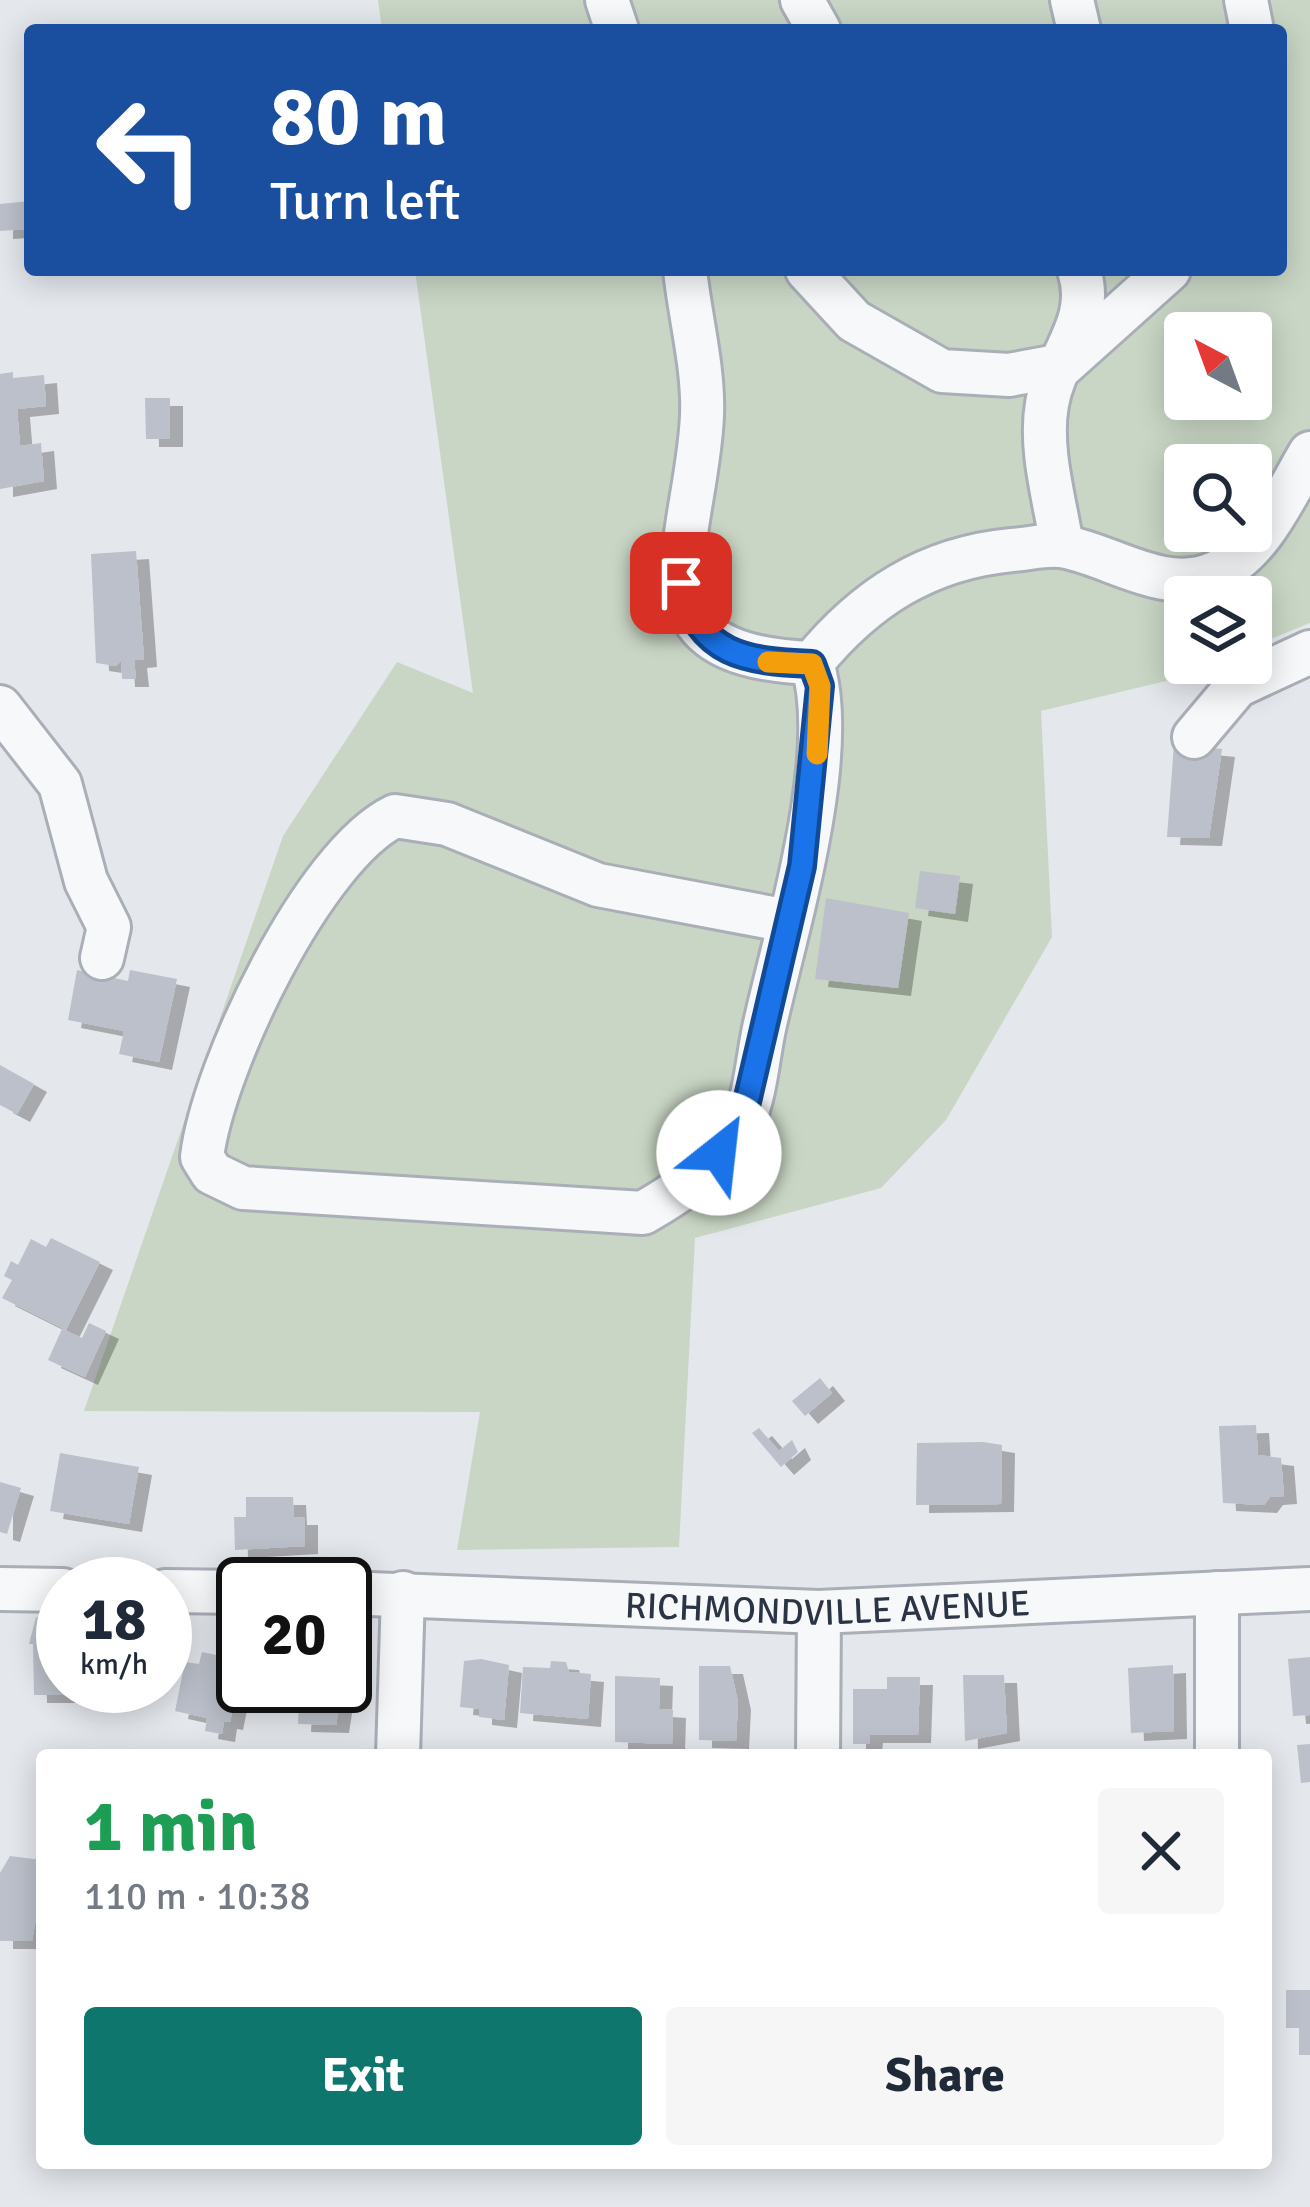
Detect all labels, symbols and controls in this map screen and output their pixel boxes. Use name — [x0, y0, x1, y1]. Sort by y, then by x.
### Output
text: 80 m — [270, 65, 447, 169]
icon: left — [72, 72, 228, 228]
text: Turn left — [270, 168, 460, 235]
north arrow — [1164, 312, 1272, 420]
map controls — [1164, 312, 1272, 684]
button: search — [1164, 444, 1272, 552]
pin — [630, 532, 732, 634]
icon: arrive — [648, 550, 714, 616]
button: layers — [1164, 576, 1272, 684]
position arrow — [656, 1090, 782, 1216]
speed limit sign: 20 — [216, 1557, 372, 1713]
street label: RICHMONDVILLE AVENUE — [624, 1581, 1031, 1636]
text: 18 — [82, 1583, 146, 1657]
text: km/h — [80, 1646, 148, 1683]
text: 1 min — [84, 1782, 258, 1871]
button: close — [1098, 1788, 1224, 1914]
text: 110 m · 10:38 — [84, 1872, 311, 1920]
button: Exit — [84, 2007, 642, 2145]
button: Share — [666, 2007, 1224, 2145]

